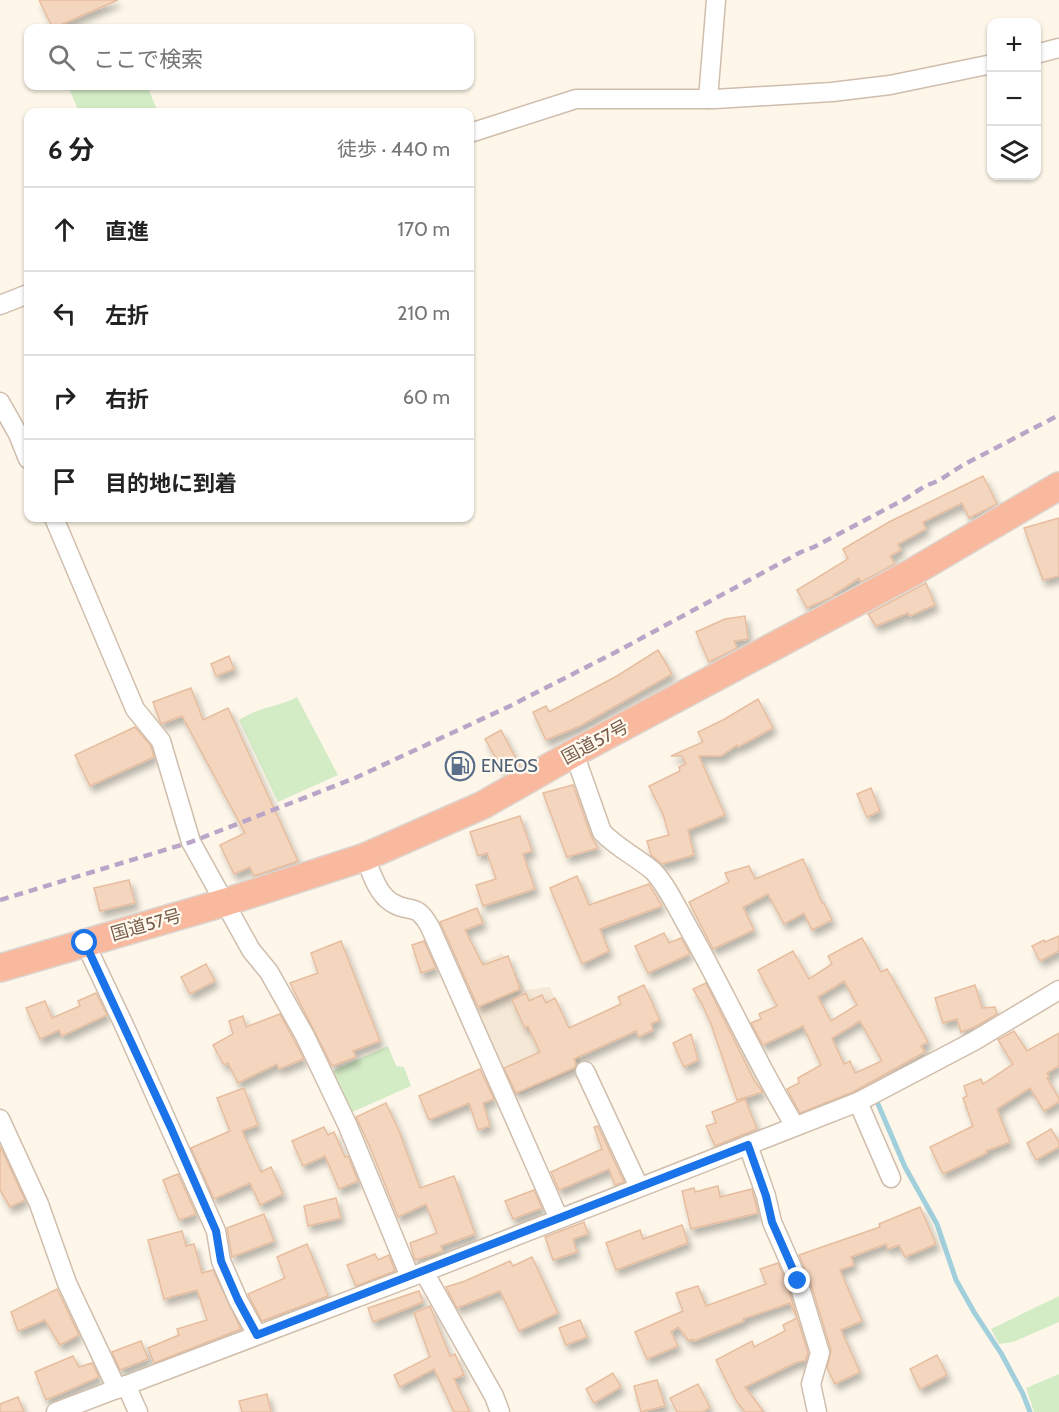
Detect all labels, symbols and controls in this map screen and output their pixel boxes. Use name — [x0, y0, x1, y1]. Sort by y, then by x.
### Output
map controls — [987, 18, 1041, 180]
button: + — [987, 18, 1041, 72]
search box — [24, 24, 474, 90]
icon: search — [45, 41, 78, 74]
text: ここで検索 — [93, 46, 203, 73]
button: − — [987, 72, 1041, 126]
button: layers — [987, 126, 1041, 180]
text: 6 分 — [48, 134, 94, 166]
text: 徒歩 · 440 m — [337, 137, 450, 161]
icon: ahead — [48, 213, 81, 246]
text: 170 m — [398, 217, 450, 241]
text: 直進 — [105, 218, 149, 245]
icon: left — [48, 297, 81, 330]
text: 210 m — [397, 301, 450, 325]
text: 左折 — [105, 302, 149, 329]
icon: right — [48, 381, 81, 414]
text: 60 m — [403, 385, 450, 409]
text: 右折 — [105, 386, 149, 413]
icon: arrive — [48, 465, 81, 498]
text: 目的地に到着 — [105, 470, 237, 497]
street label: 国道57号 — [558, 715, 632, 769]
fuel station icon: ENEOS — [444, 750, 476, 782]
place label: ENEOS — [481, 755, 538, 777]
street label: 国道57号 — [108, 904, 184, 946]
route start — [71, 929, 97, 955]
route end — [784, 1267, 810, 1293]

